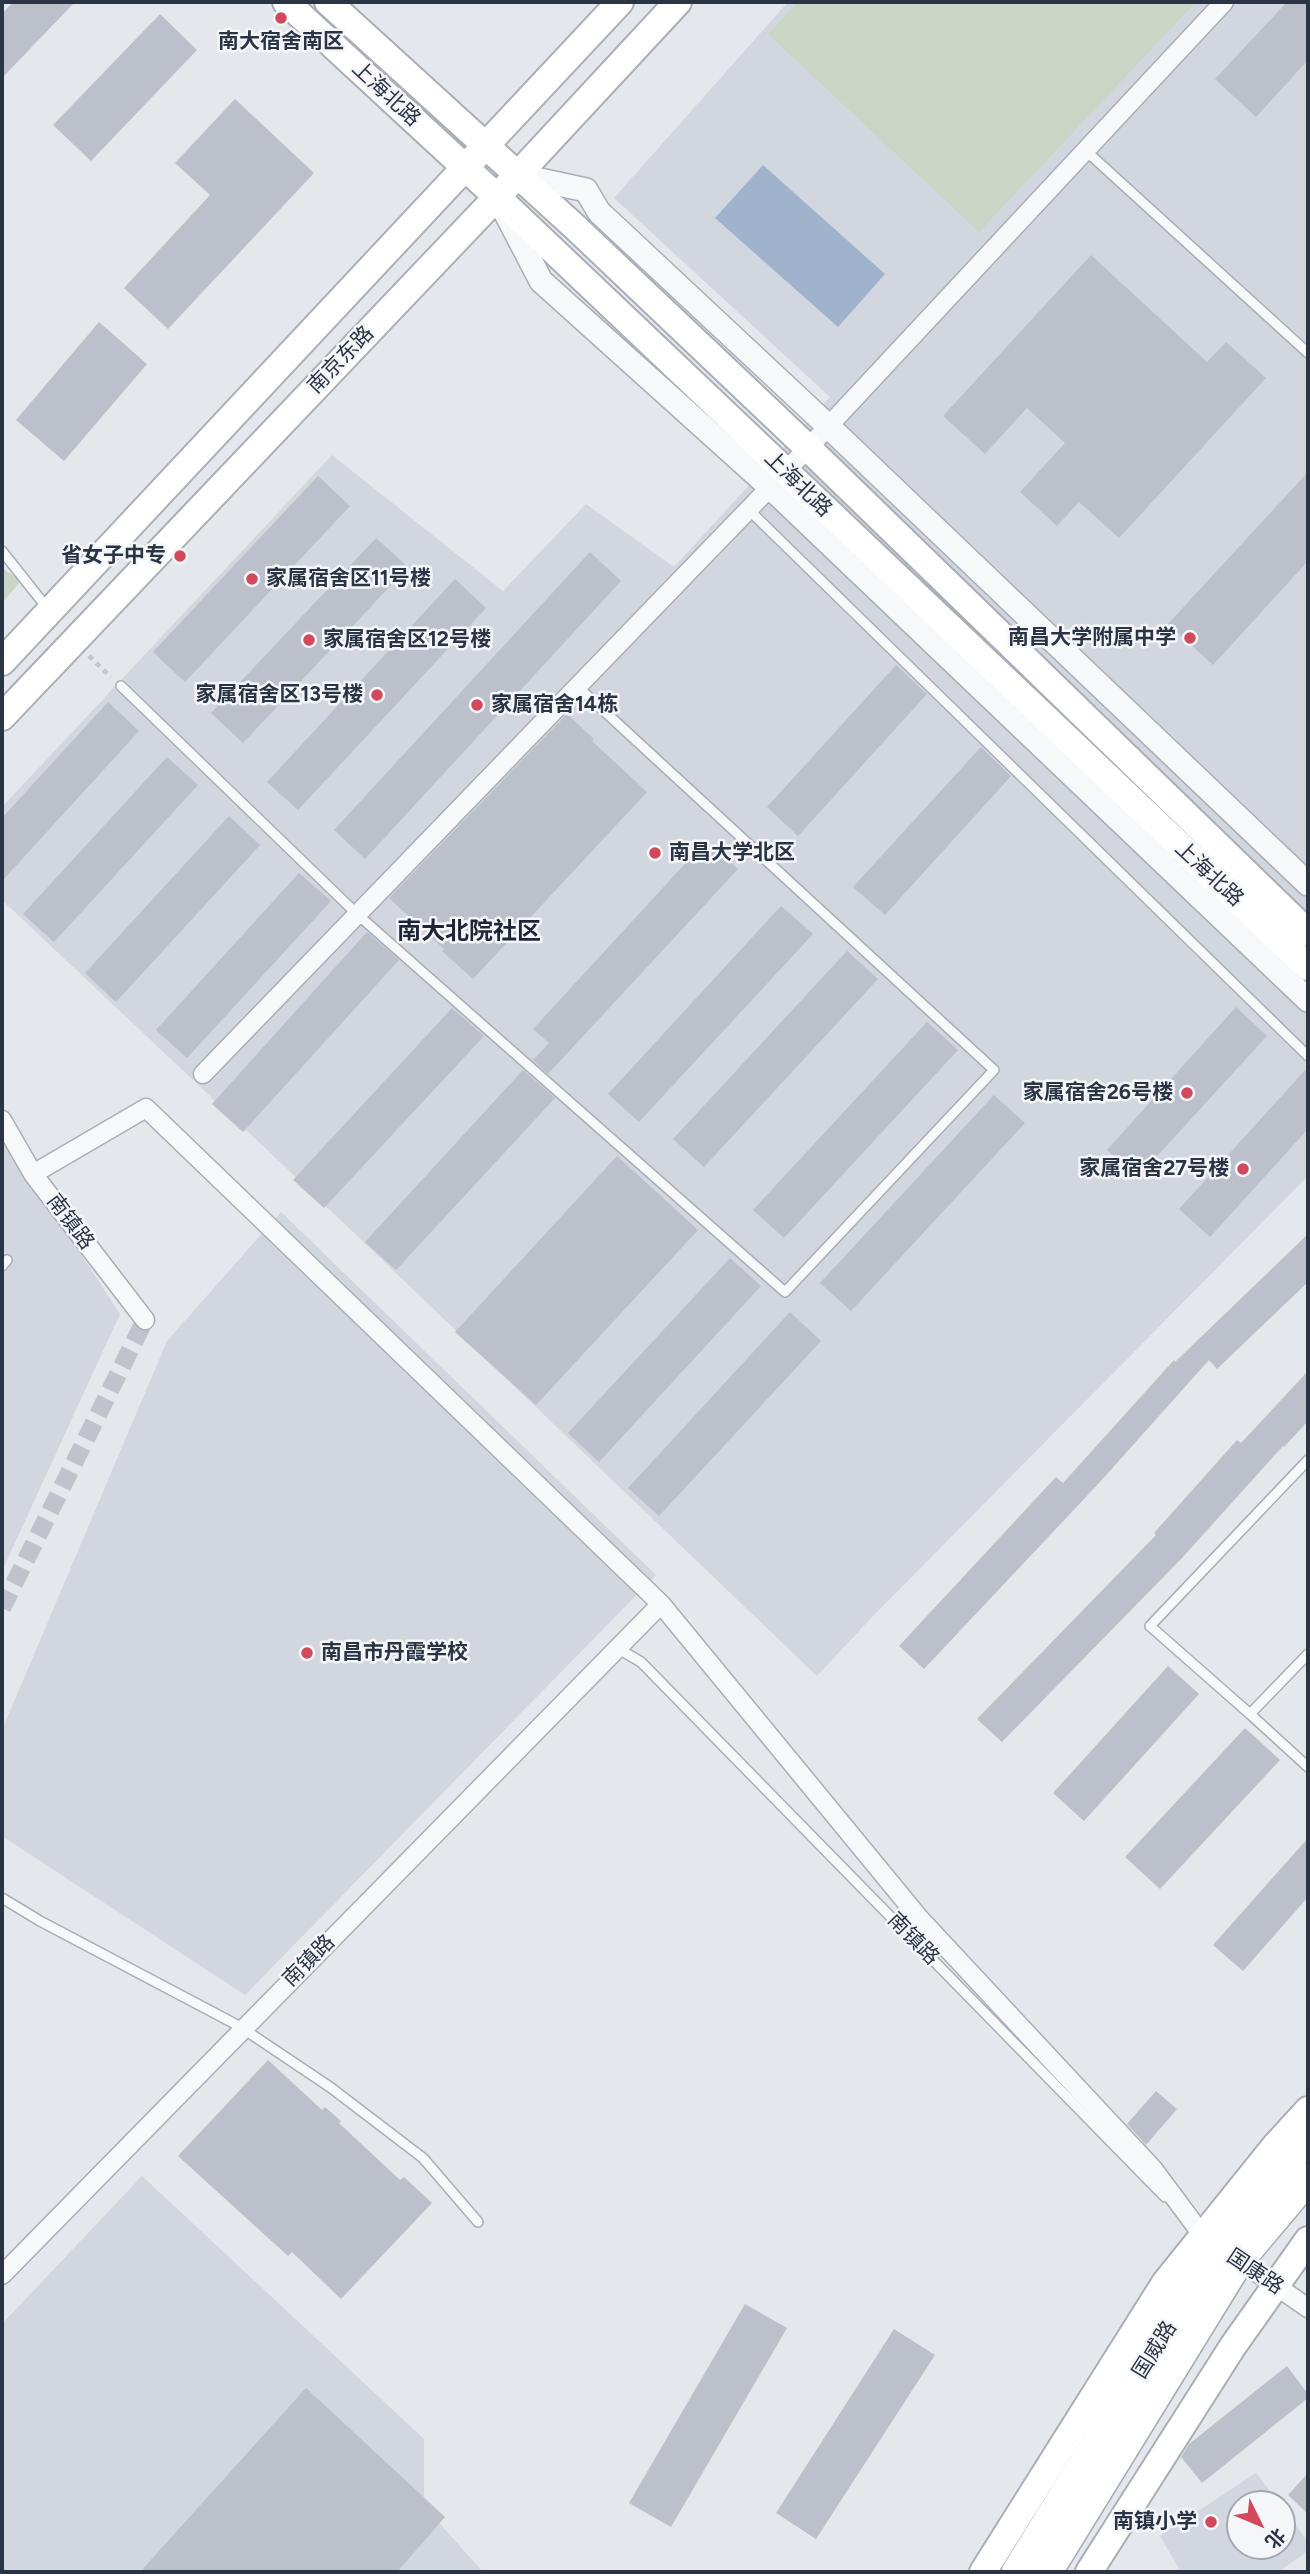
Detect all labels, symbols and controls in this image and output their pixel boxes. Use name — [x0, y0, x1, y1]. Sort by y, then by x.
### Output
marker: 南大宿舍南区 — [273, 10, 289, 26]
place label: 南大宿舍南区 — [218, 29, 344, 55]
street label: 上海北路 — [347, 56, 425, 132]
street label: 南京东路 — [303, 321, 379, 399]
street label: 上海北路 — [759, 446, 837, 522]
place label: 省女子中专 — [61, 543, 166, 569]
marker: 省女子中专 — [172, 548, 188, 564]
place label: 家属宿舍区11号楼 — [266, 566, 431, 592]
marker: 家属宿舍区11号楼 — [244, 571, 260, 587]
place label: 南昌大学附属中学 — [1008, 625, 1176, 651]
place label: 家属宿舍区12号楼 — [323, 627, 491, 653]
marker: 南昌大学附属中学 — [1182, 630, 1198, 646]
marker: 家属宿舍区12号楼 — [301, 632, 317, 648]
place label: 家属宿舍区13号楼 — [195, 682, 363, 708]
marker: 家属宿舍区13号楼 — [369, 687, 385, 703]
place label: 家属宿舍14栋 — [491, 692, 618, 718]
marker: 家属宿舍14栋 — [469, 697, 485, 713]
street label: 上海北路 — [1170, 836, 1248, 912]
place label: 南昌大学北区 — [669, 840, 795, 866]
marker: 南昌大学北区 — [647, 845, 663, 861]
district label: 南大北院社区 — [397, 918, 541, 946]
place label: 家属宿舍26号楼 — [1023, 1080, 1173, 1106]
marker: 家属宿舍26号楼 — [1179, 1085, 1195, 1101]
place label: 家属宿舍27号楼 — [1079, 1156, 1229, 1182]
marker: 家属宿舍27号楼 — [1235, 1161, 1251, 1177]
street label: 南镇路 — [41, 1189, 99, 1255]
place label: 南昌市丹霞学校 — [321, 1640, 468, 1666]
marker: 南昌市丹霞学校 — [299, 1645, 315, 1661]
street label: 南镇路 — [882, 1908, 944, 1970]
street label: 南镇路 — [278, 1930, 340, 1992]
street label: 国康路 — [1222, 2244, 1288, 2300]
street label: 国威路 — [1128, 2317, 1182, 2383]
north arrow — [1226, 2490, 1296, 2560]
place label: 南镇小学 — [1113, 2509, 1197, 2535]
marker: 南镇小学 — [1203, 2514, 1219, 2530]
text: 北 — [1260, 2523, 1290, 2553]

